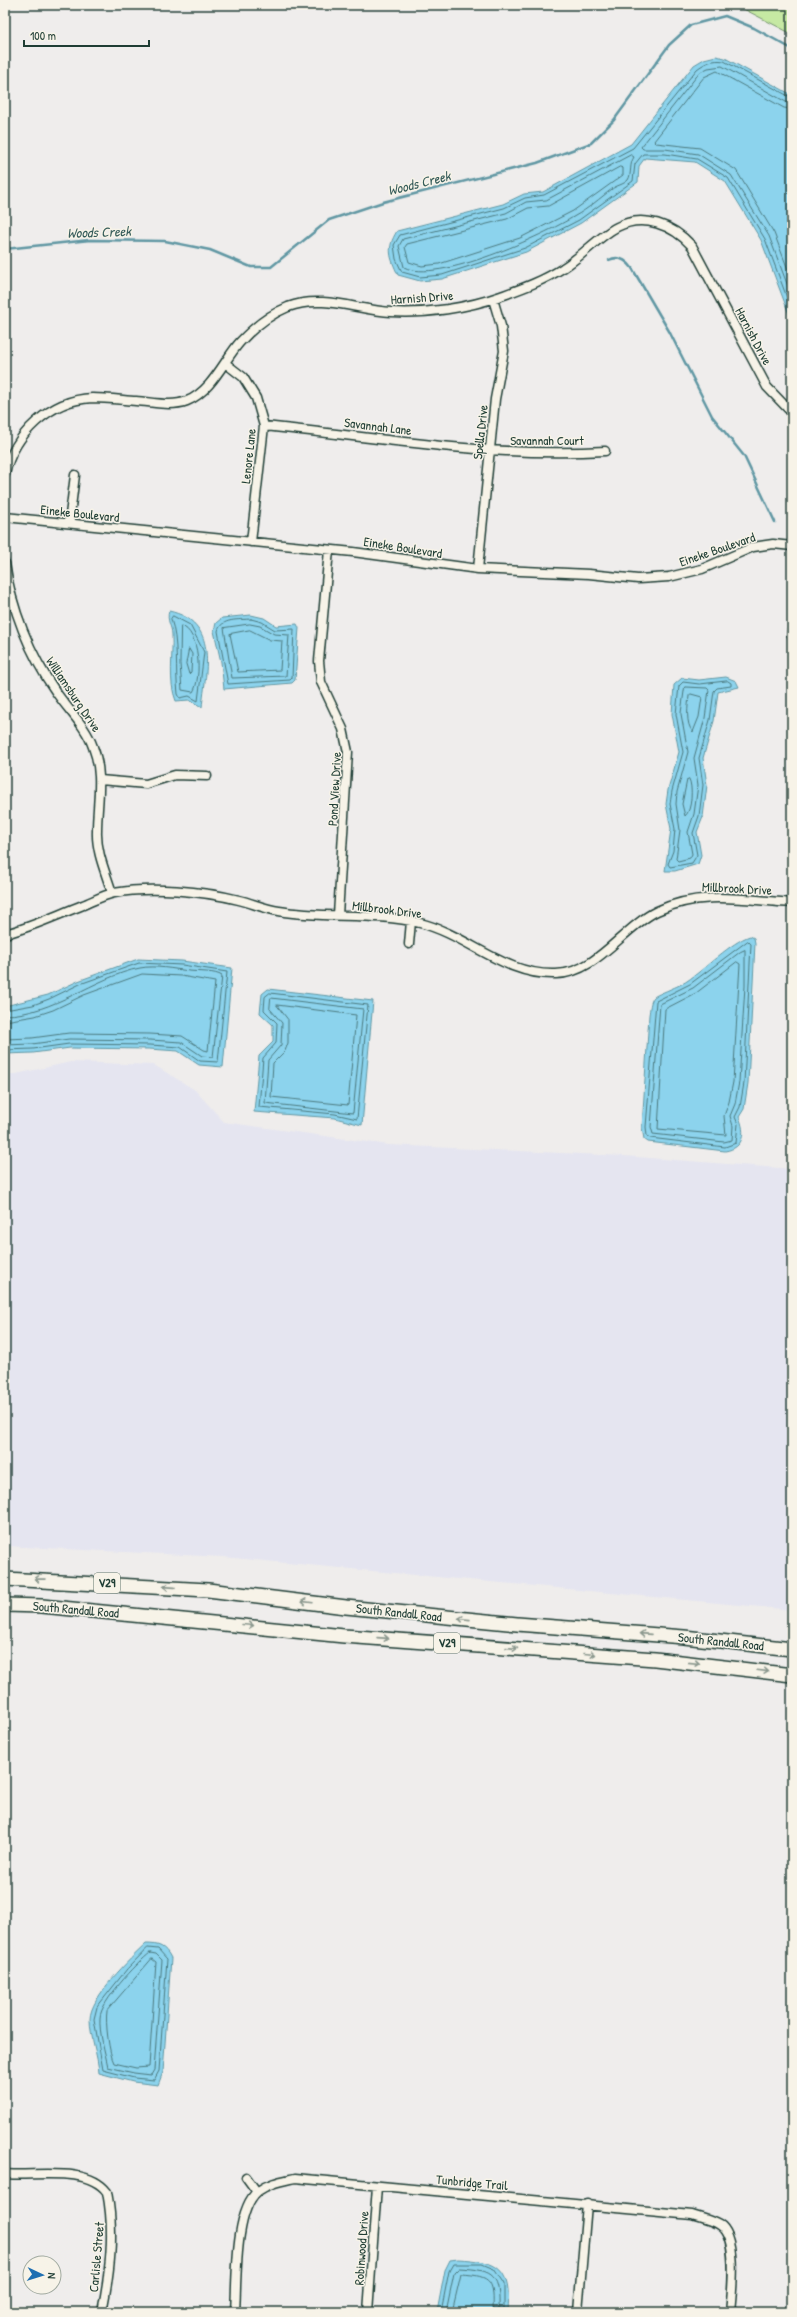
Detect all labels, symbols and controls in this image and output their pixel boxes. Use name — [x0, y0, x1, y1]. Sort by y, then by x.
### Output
scale bar — [24, 22, 149, 48]
text: 100 m — [30, 27, 56, 44]
water label: Woods Creek — [386, 165, 453, 199]
water label: Woods Creek — [67, 221, 132, 242]
street label: Harnish Drive — [390, 286, 454, 308]
street label: Harnish Drive — [731, 304, 777, 368]
street label: Spella Drive — [468, 404, 492, 460]
street label: Savannah Lane — [343, 413, 413, 439]
street label: Lenore Lane — [236, 428, 260, 484]
street label: Savannah Court — [510, 431, 584, 449]
street label: Eineke Boulevard — [40, 500, 120, 526]
street label: Eineke Boulevard — [677, 528, 757, 570]
street label: Eineke Boulevard — [362, 532, 444, 562]
street label: Williamsburg Drive — [42, 653, 106, 735]
street label: Pond View Drive — [323, 751, 345, 827]
street label: Millbrook Drive — [702, 877, 772, 899]
street label: Millbrook Drive — [351, 896, 423, 922]
road number: V29 — [94, 1573, 120, 1593]
one-way arrow — [34, 1576, 47, 1583]
one-way arrow — [163, 1584, 176, 1591]
street label: South Randall Road — [32, 1596, 120, 1622]
one-way arrow — [301, 1599, 314, 1606]
street label: South Randall Road — [355, 1599, 443, 1625]
one-way arrow — [458, 1615, 471, 1623]
one-way arrow — [241, 1622, 254, 1629]
street label: South Randall Road — [677, 1628, 765, 1654]
one-way arrow — [639, 1631, 652, 1638]
road number: V29 — [434, 1633, 460, 1653]
one-way arrow — [376, 1635, 389, 1642]
one-way arrow — [505, 1644, 518, 1651]
one-way arrow — [583, 1650, 596, 1657]
one-way arrow — [687, 1660, 700, 1667]
one-way arrow — [756, 1668, 769, 1675]
street label: Tunbridge Trail — [435, 2170, 509, 2194]
street label: Robinwood Drive — [349, 2210, 373, 2286]
street label: Carlisle Street — [84, 2221, 108, 2293]
north arrow — [22, 2255, 62, 2295]
text: N — [45, 2272, 59, 2279]

